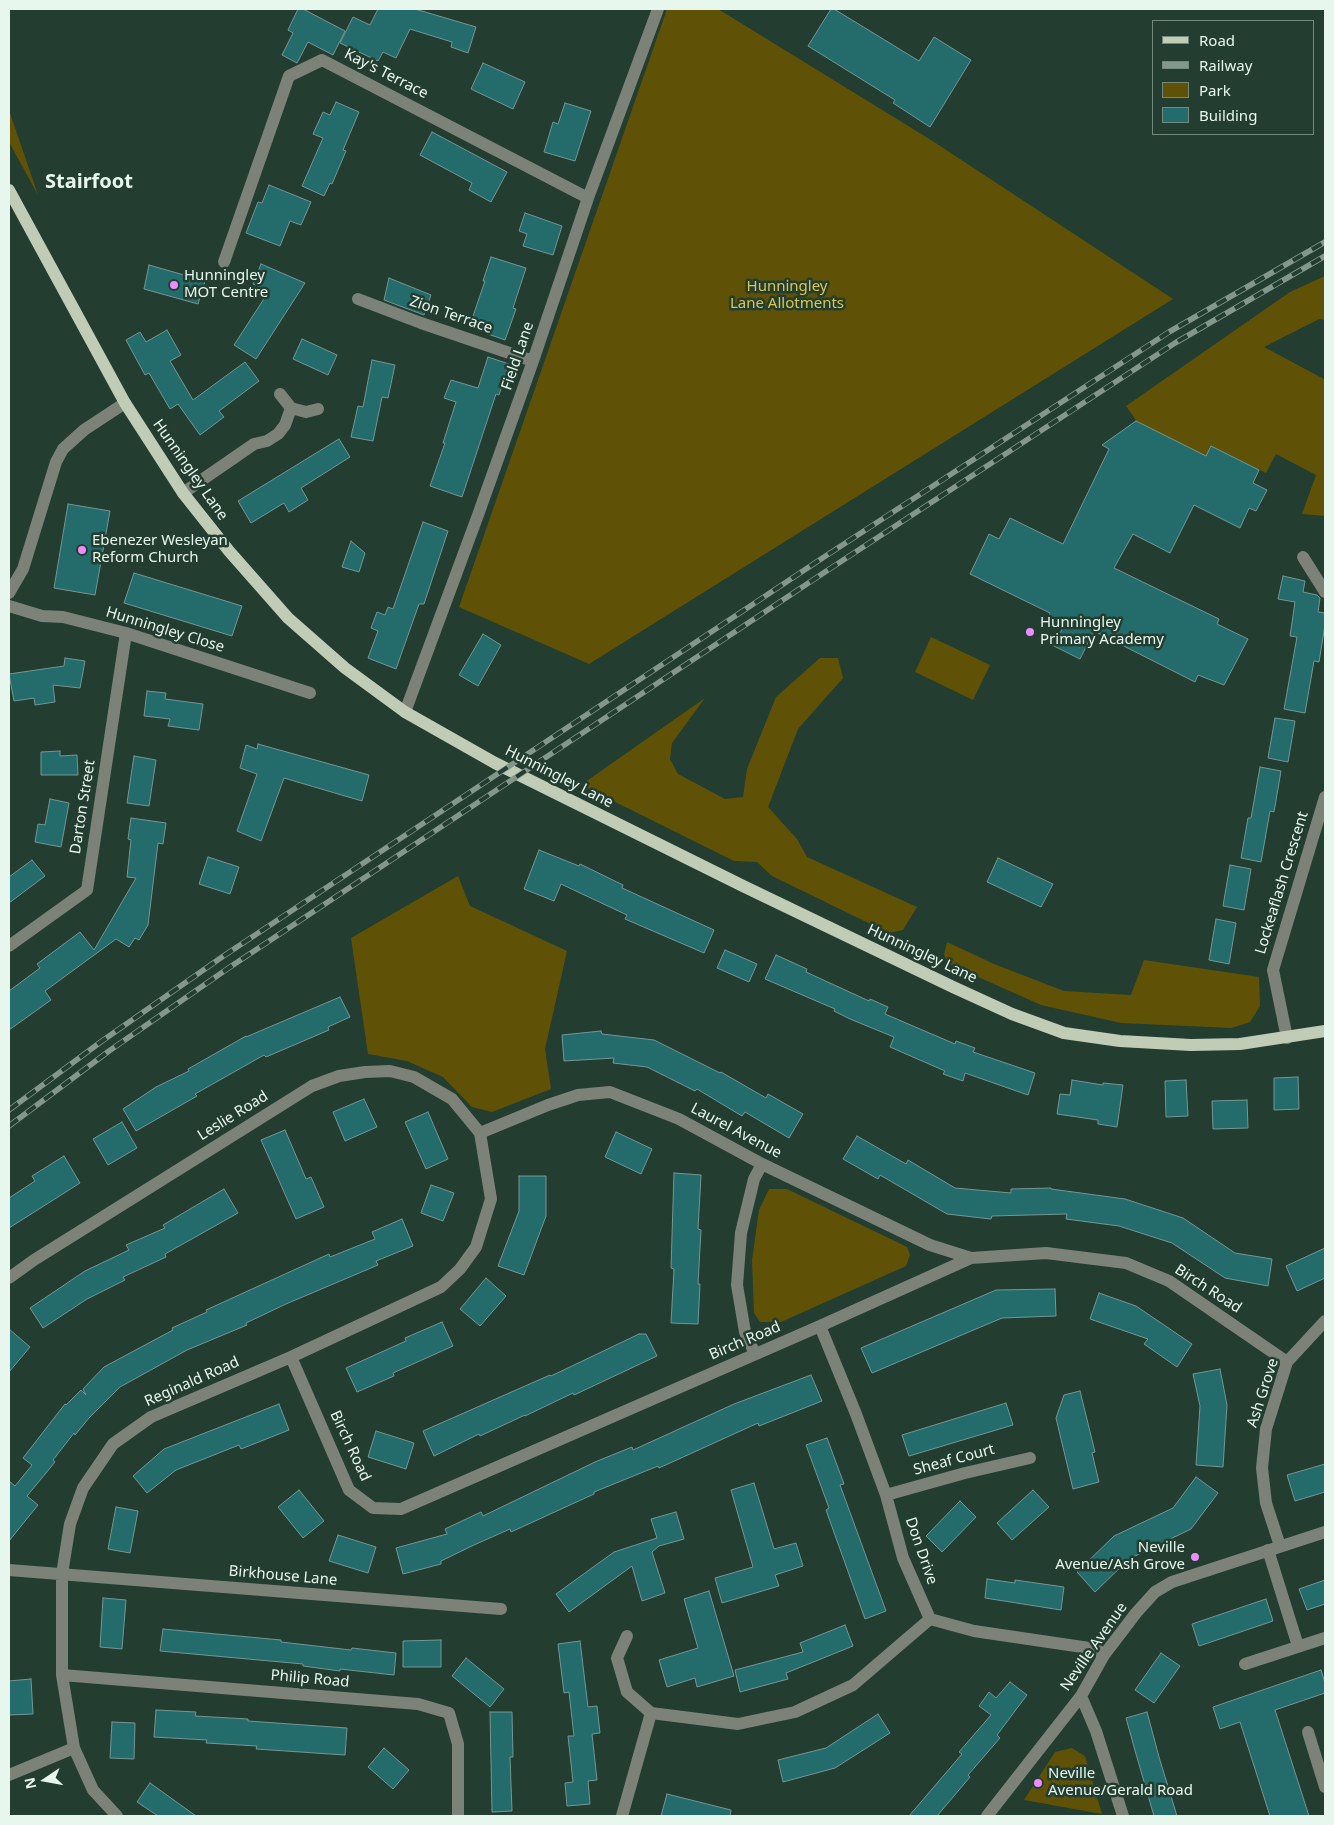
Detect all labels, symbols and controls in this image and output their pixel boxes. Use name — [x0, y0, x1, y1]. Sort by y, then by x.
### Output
legend — [1152, 20, 1314, 135]
text: Road — [1199, 30, 1235, 50]
street label: Kay's Terrace — [341, 45, 431, 103]
text: Railway — [1199, 55, 1252, 75]
text: Park — [1199, 80, 1231, 100]
text: Building — [1199, 105, 1257, 125]
district label: Stairfoot — [45, 170, 133, 194]
place label: Hunningley MOT Centre — [184, 267, 268, 302]
park label: Hunningley Lane Allotments — [730, 278, 844, 313]
marker: Hunningley MOT Centre — [168, 279, 180, 291]
street label: Zion Terrace — [407, 292, 495, 338]
street label: Field Lane — [498, 319, 538, 393]
street label: Hunningley Lane — [149, 416, 231, 524]
place label: Ebenezer Wesleyan Reform Church — [92, 532, 228, 567]
marker: Ebenezer Wesleyan Reform Church — [76, 544, 88, 556]
street label: Hunningley Close — [104, 603, 226, 657]
place label: Hunningley Primary Academy — [1040, 614, 1164, 649]
marker: Hunningley Primary Academy — [1024, 626, 1036, 638]
street label: Hunningley Lane — [502, 742, 616, 812]
street label: Darton Street — [67, 759, 99, 855]
street label: Lockeaflash Crescent — [1252, 810, 1312, 956]
street label: Hunningley Lane — [864, 921, 980, 987]
street label: Leslie Road — [194, 1087, 272, 1145]
street label: Laurel Avenue — [687, 1100, 785, 1162]
street label: Birch Road — [1171, 1261, 1245, 1317]
street label: Birch Road — [707, 1318, 783, 1364]
street label: Reginald Road — [142, 1353, 242, 1411]
street label: Ash Grove — [1243, 1356, 1283, 1430]
street label: Birch Road — [326, 1408, 374, 1484]
street label: Sheaf Court — [912, 1441, 996, 1479]
street label: Don Drive — [901, 1515, 941, 1587]
place label: Neville Avenue/Ash Grove — [1055, 1539, 1185, 1574]
marker: Neville Avenue/Ash Grove — [1189, 1551, 1201, 1563]
street label: Birkhouse Lane — [228, 1562, 338, 1590]
street label: Neville Avenue — [1057, 1599, 1131, 1695]
street label: Philip Road — [270, 1667, 350, 1691]
north arrow — [20, 1755, 70, 1805]
place label: Neville Avenue/Gerald Road — [1048, 1765, 1193, 1800]
text: N — [19, 1776, 40, 1791]
marker: Neville Avenue/Gerald Road — [1032, 1777, 1044, 1789]

